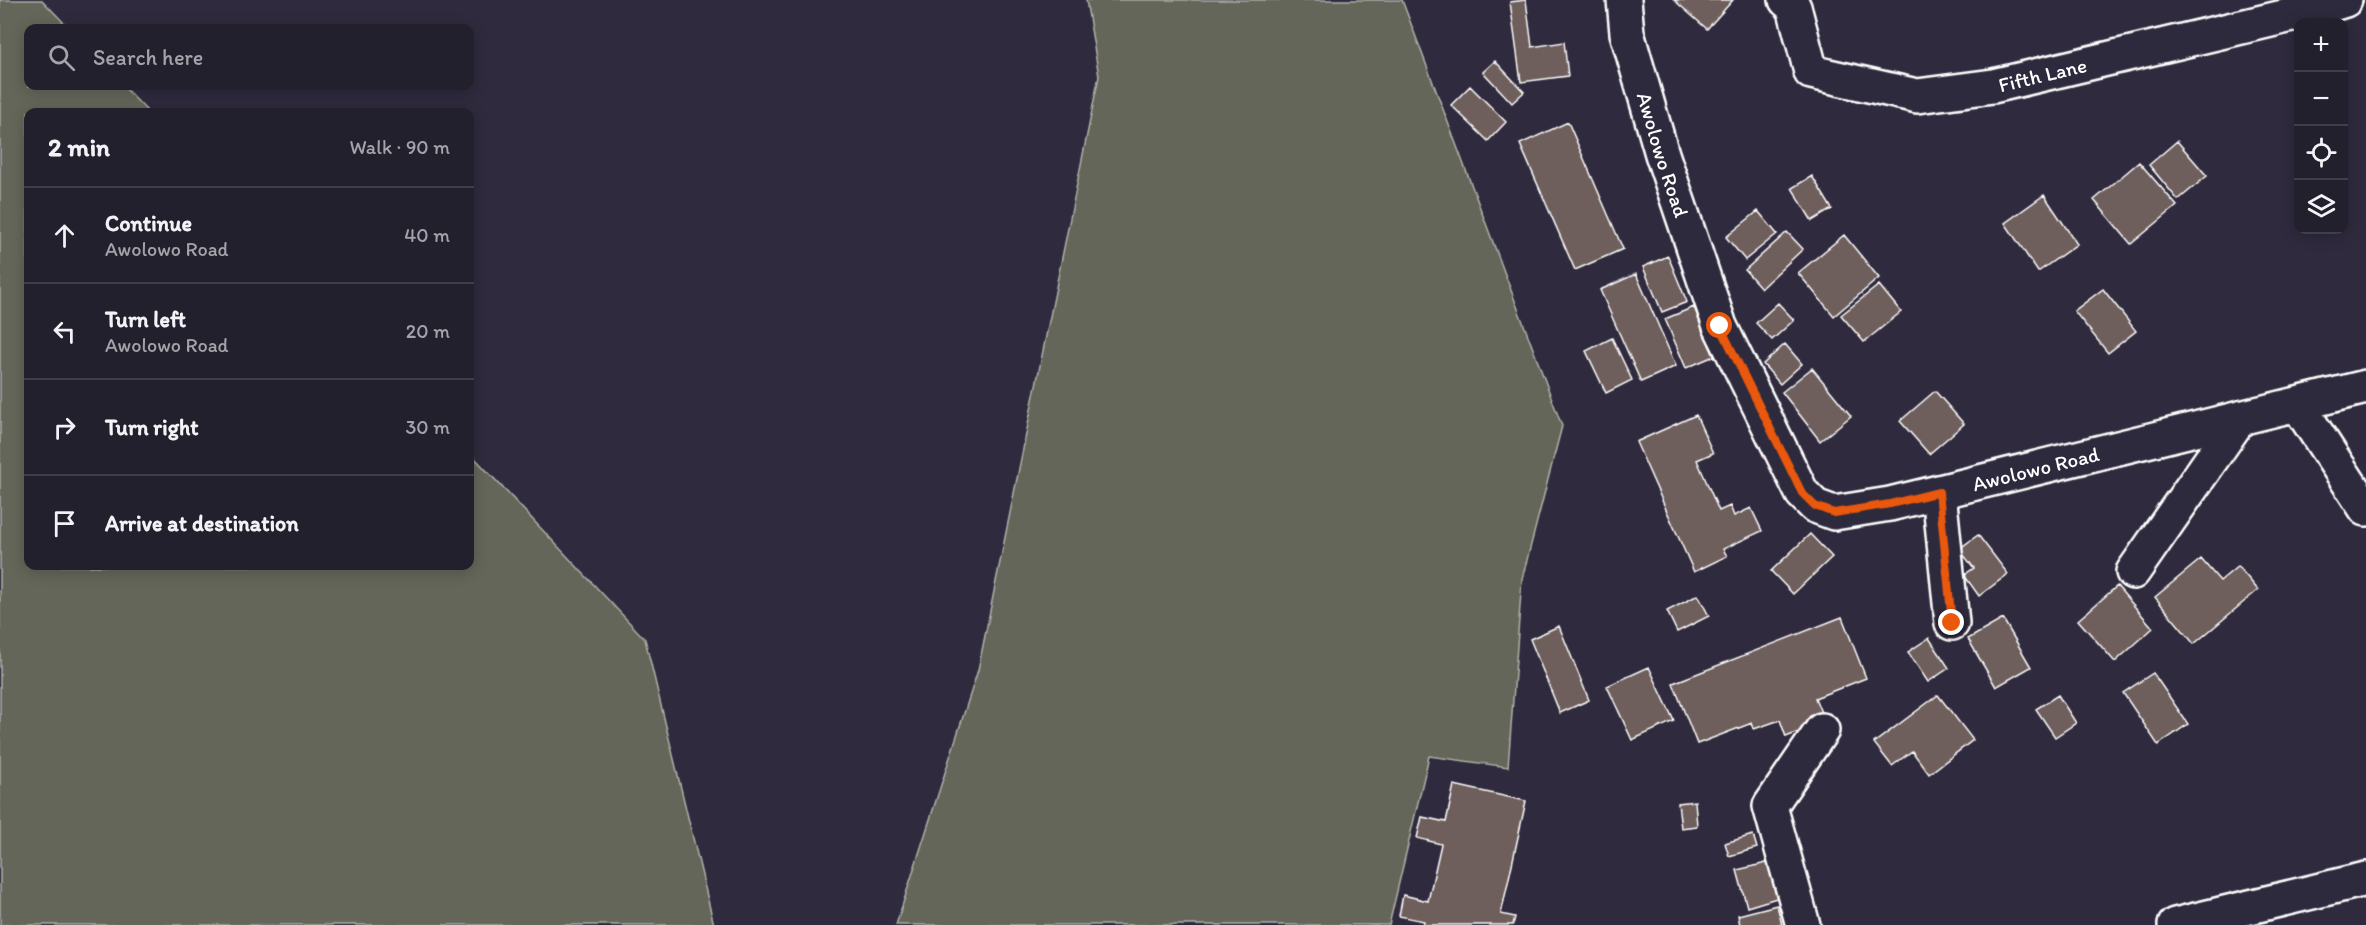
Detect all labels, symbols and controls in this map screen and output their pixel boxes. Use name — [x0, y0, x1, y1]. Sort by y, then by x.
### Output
map controls — [2294, 18, 2348, 234]
button: + — [2294, 18, 2348, 72]
search box — [24, 24, 474, 90]
icon: search — [45, 41, 78, 74]
text: Search here — [93, 44, 203, 71]
street label: Fifth Lane — [1996, 52, 2089, 97]
button: − — [2294, 72, 2348, 126]
street label: Awolowo Road — [1632, 89, 1695, 221]
button: locate — [2294, 126, 2348, 180]
text: 2 min — [48, 131, 110, 163]
text: Walk · 90 m — [349, 135, 450, 159]
button: layers — [2294, 180, 2348, 234]
text: Continue — [105, 210, 192, 237]
icon: ahead — [48, 219, 81, 252]
text: 40 m — [404, 223, 450, 247]
text: Awolowo Road — [105, 237, 229, 261]
text: Turn left — [105, 306, 186, 333]
route start — [1706, 312, 1732, 338]
icon: left — [48, 315, 81, 348]
text: 20 m — [406, 319, 450, 343]
text: Awolowo Road — [105, 333, 229, 357]
icon: right — [48, 411, 81, 444]
text: Turn right — [105, 414, 199, 441]
text: 30 m — [405, 415, 450, 439]
street label: Awolowo Road — [1970, 440, 2102, 496]
icon: arrive — [48, 507, 81, 540]
text: Arrive at destination — [105, 510, 299, 537]
route end — [1938, 609, 1964, 635]

